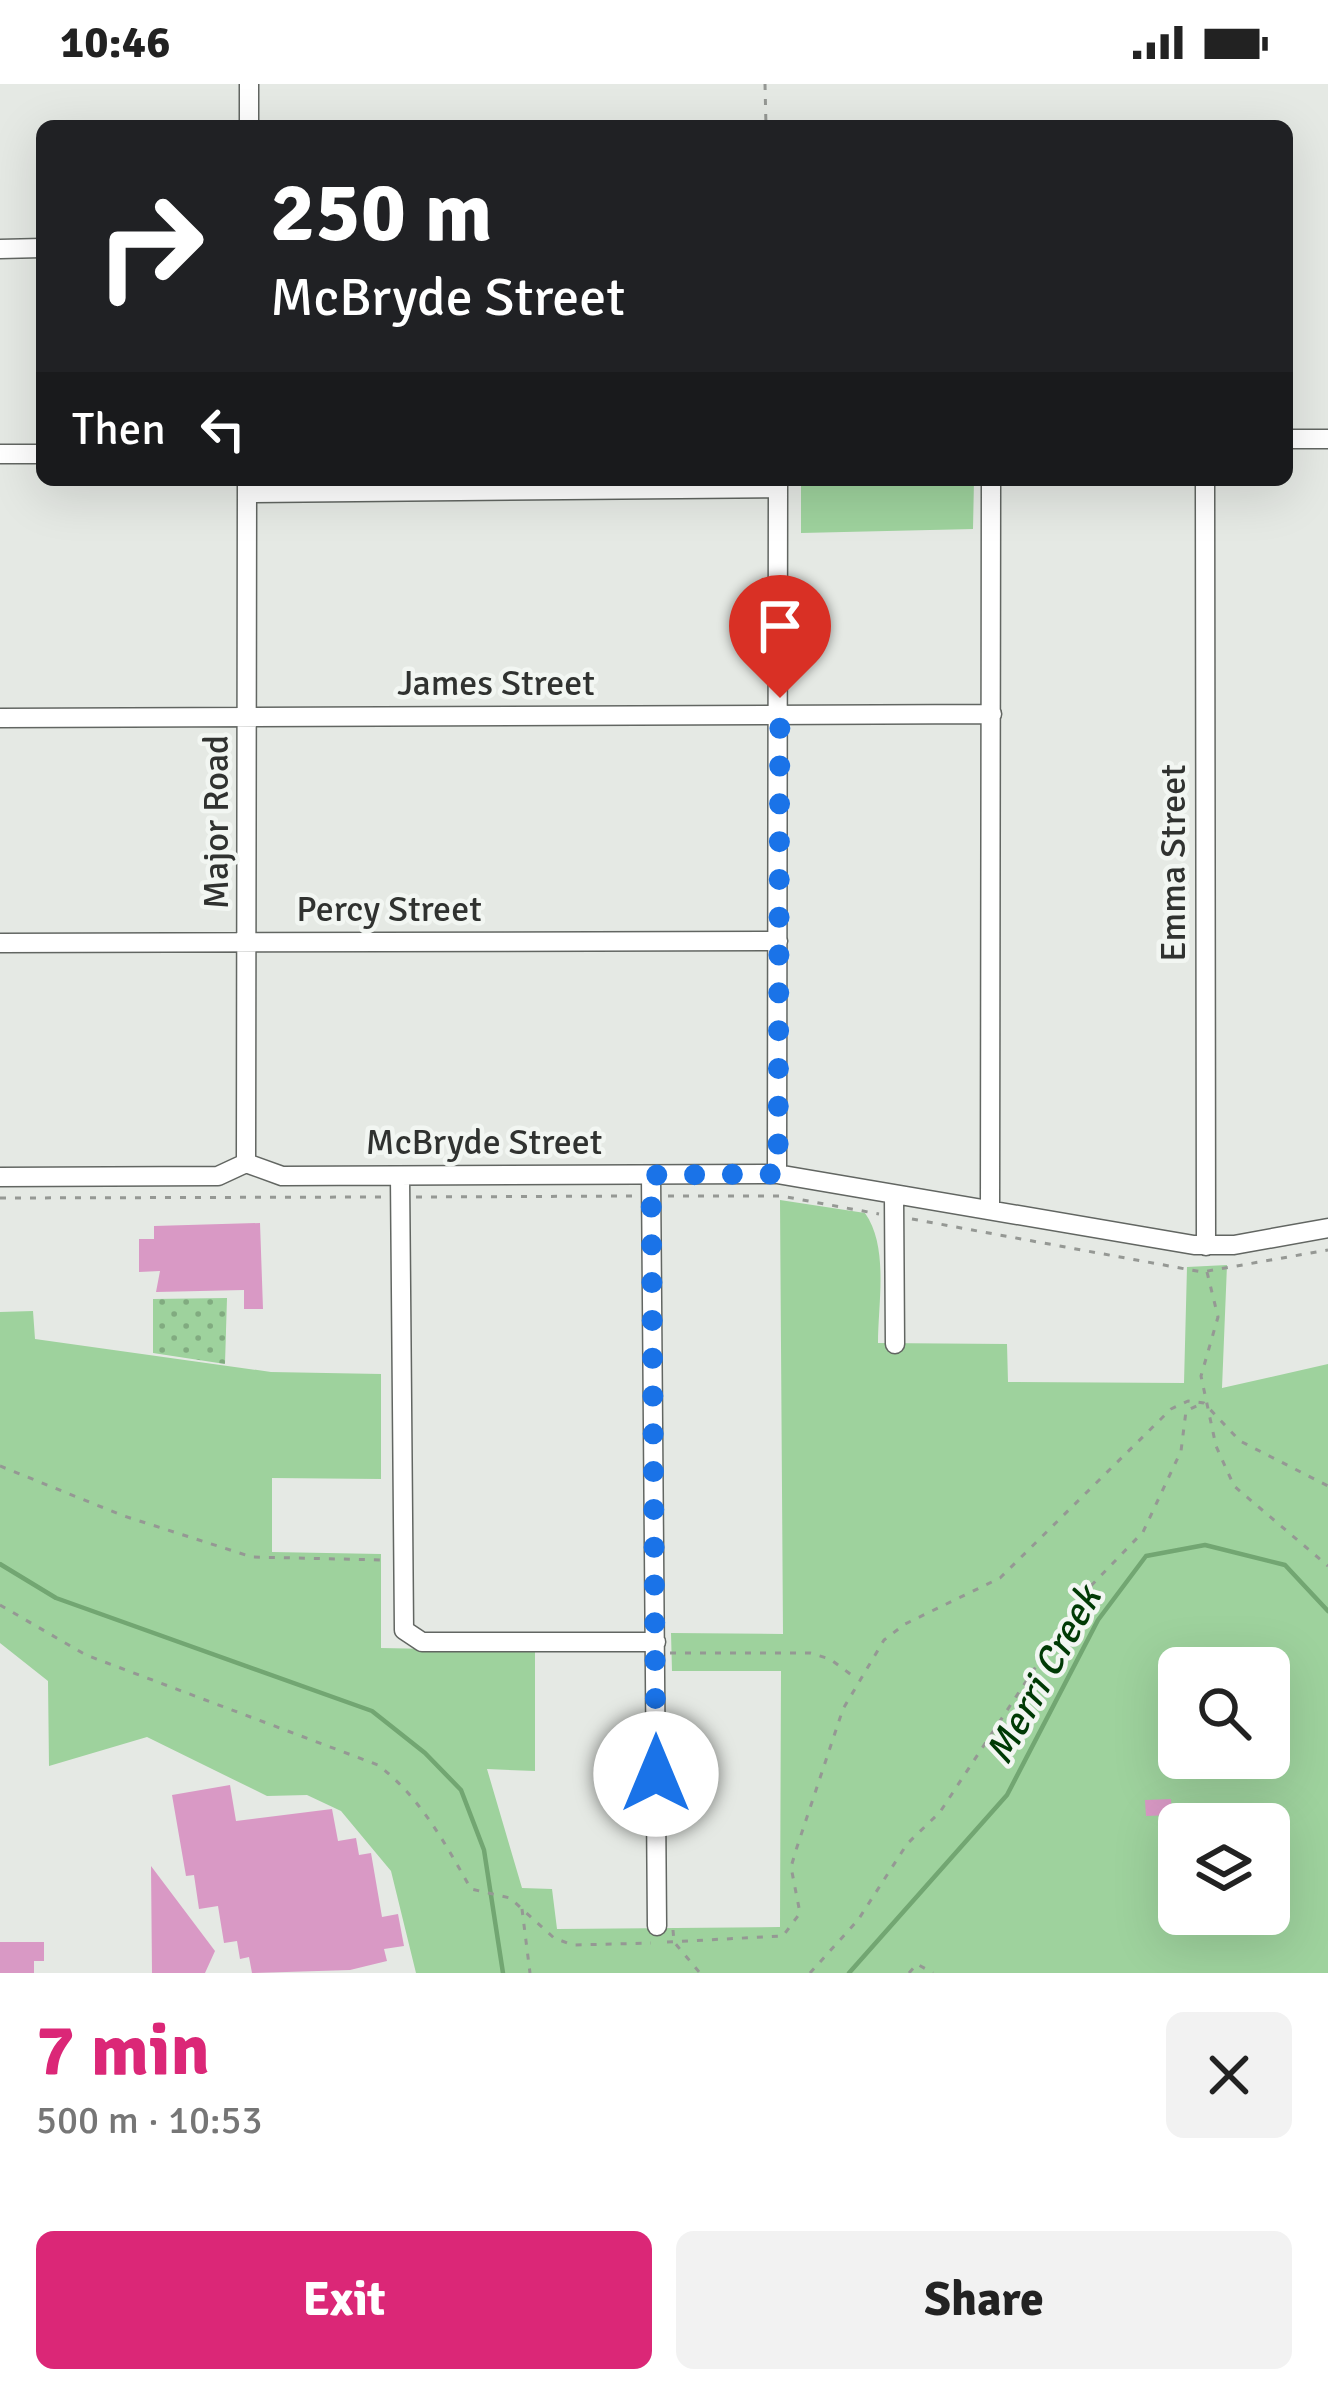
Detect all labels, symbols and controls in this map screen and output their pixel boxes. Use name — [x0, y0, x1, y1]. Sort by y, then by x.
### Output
text: 10:46 — [60, 15, 170, 70]
text: 250 m — [270, 161, 492, 265]
icon: right — [72, 168, 228, 324]
text: McBryde Street — [270, 264, 625, 331]
icon: left — [190, 396, 256, 462]
text: Then — [72, 402, 166, 457]
pin — [729, 575, 831, 698]
icon: arrive — [747, 593, 813, 659]
street label: James Street — [397, 661, 595, 706]
street label: Major Road — [194, 735, 239, 909]
street label: Emma Street — [1151, 764, 1196, 962]
street label: Percy Street — [296, 887, 482, 932]
street label: McBryde Street — [366, 1120, 602, 1165]
water label: Merri Creek — [975, 1575, 1113, 1772]
map controls — [1158, 1647, 1290, 1935]
button: search — [1158, 1647, 1290, 1779]
position arrow — [593, 1711, 719, 1837]
button: layers — [1158, 1803, 1290, 1935]
text: 7 min — [36, 2006, 210, 2095]
button: close — [1166, 2012, 1292, 2138]
text: 500 m · 10:53 — [36, 2096, 263, 2144]
button: Exit — [36, 2231, 652, 2369]
button: Share — [676, 2231, 1292, 2369]

